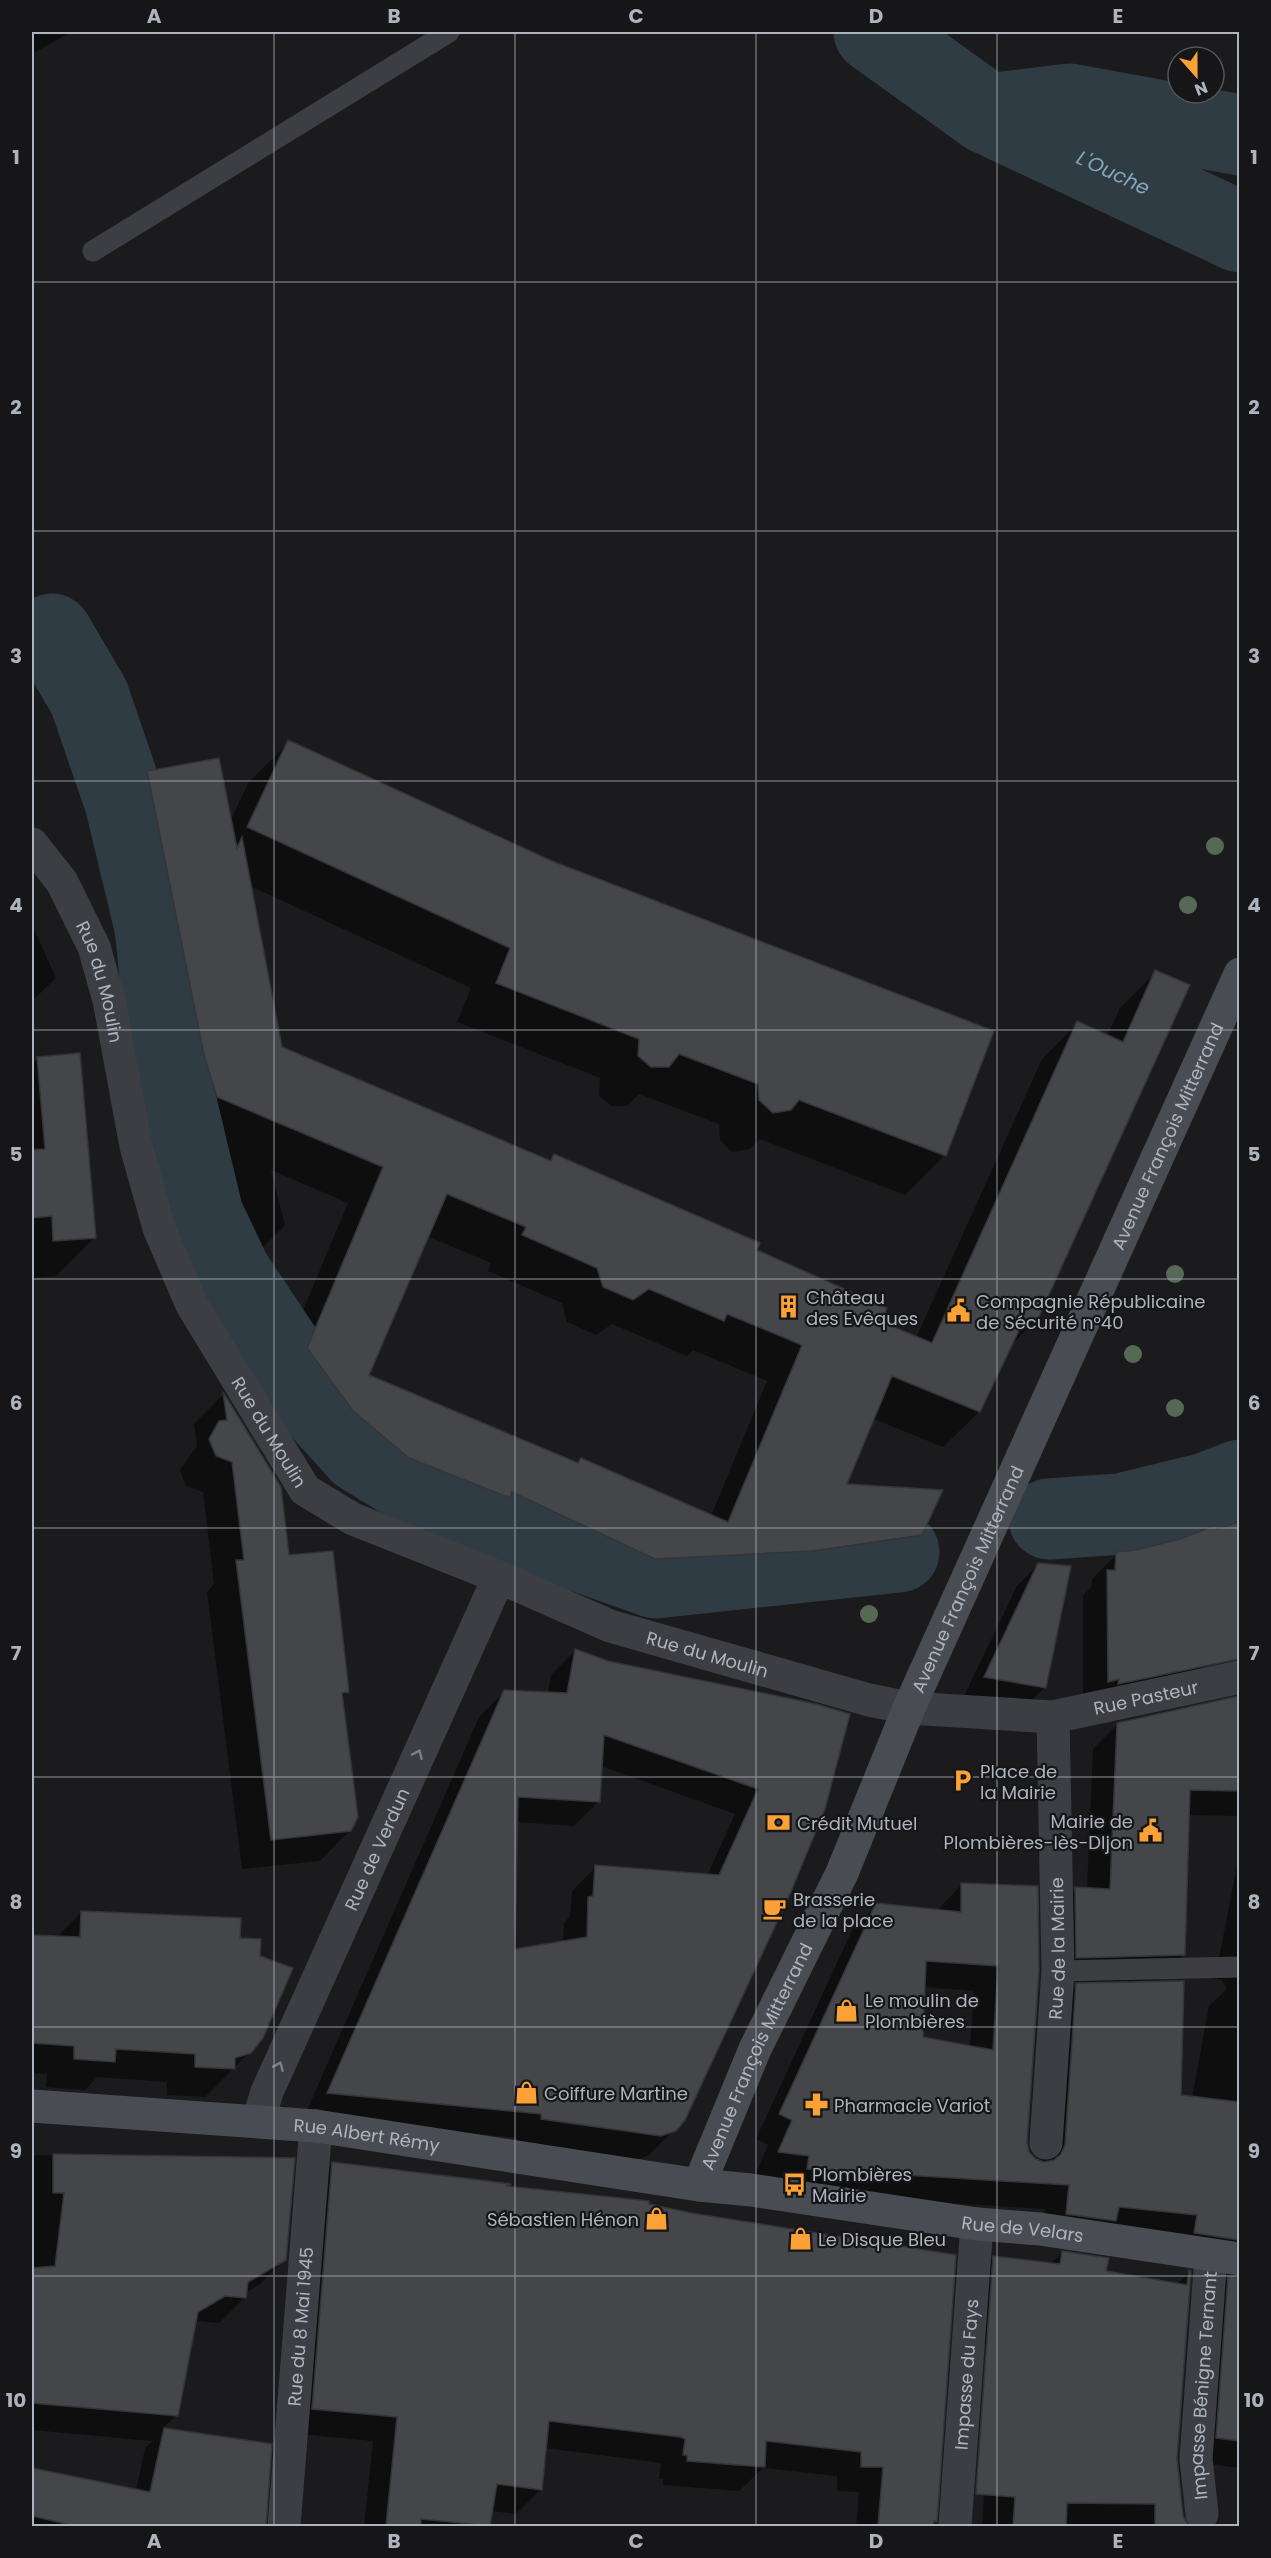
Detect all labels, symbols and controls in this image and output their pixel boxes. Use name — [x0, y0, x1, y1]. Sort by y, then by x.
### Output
text: A — [147, 2, 162, 30]
text: B — [387, 2, 401, 30]
text: C — [628, 2, 644, 30]
text: D — [869, 2, 883, 30]
text: E — [1113, 2, 1123, 30]
north arrow — [1166, 45, 1226, 105]
text: N — [1191, 76, 1211, 101]
text: 1 — [12, 143, 20, 171]
water label: L'Ouche — [1072, 143, 1154, 202]
text: 1 — [1250, 143, 1258, 171]
text: 2 — [10, 393, 22, 421]
text: 2 — [1248, 393, 1260, 421]
text: 3 — [10, 642, 22, 670]
text: 3 — [1248, 642, 1260, 670]
text: 4 — [9, 891, 23, 919]
text: 4 — [1247, 891, 1261, 919]
street label: Rue du Moulin — [70, 917, 129, 1045]
street label: Avenue François Mitterrand — [1105, 1018, 1229, 1254]
text: 5 — [10, 1140, 23, 1168]
text: 5 — [1248, 1140, 1261, 1168]
place label: Château des Evêques — [806, 1285, 918, 1331]
place label: Compagnie Républicaine de Sécurité n°40 — [976, 1289, 1205, 1335]
building icon: Château des Evêques — [775, 1294, 801, 1320]
public building icon: Compagnie Républicaine de Sécurité n°40 — [945, 1298, 971, 1324]
street label: Rue du Moulin — [226, 1372, 313, 1492]
text: 6 — [10, 1389, 22, 1417]
text: 6 — [1248, 1389, 1260, 1417]
street label: Avenue François Mitterrand — [905, 1461, 1029, 1697]
street label: Rue du Moulin — [643, 1625, 771, 1683]
text: 7 — [11, 1639, 22, 1667]
text: 7 — [1249, 1639, 1260, 1667]
street label: Rue Pasteur — [1091, 1674, 1201, 1721]
one-way arrow — [411, 1749, 423, 1760]
place label: Place de la Mairie — [980, 1759, 1057, 1805]
parking icon: Place de la Mairie — [949, 1768, 975, 1794]
street label: Rue de Verdun — [338, 1784, 415, 1914]
place label: Mairie de Plombières-lès-DIjon — [944, 1809, 1133, 1855]
bank icon: Crédit Mutuel — [766, 1810, 792, 1836]
place label: Crédit Mutuel — [797, 1811, 917, 1836]
public building icon: Mairie de Plombières-lès-DIjon — [1138, 1818, 1164, 1844]
street label: Rue de la Mairie — [1042, 1877, 1071, 2020]
place label: Brasserie de la place — [793, 1887, 893, 1933]
text: 8 — [10, 1888, 22, 1916]
text: 8 — [1248, 1888, 1260, 1916]
cafe icon: Brasserie de la place — [762, 1896, 788, 1922]
street label: Avenue François Mitterrand — [694, 1938, 818, 2173]
place label: Le moulin de Plombières — [865, 1988, 979, 2034]
shop icon: Le moulin de Plombières — [834, 1997, 860, 2023]
one-way arrow — [271, 2062, 283, 2073]
shop icon: Coiffure Martine — [513, 2080, 539, 2106]
place label: Coiffure Martine — [544, 2081, 688, 2106]
pharmacy icon: Pharmacie Variot — [803, 2092, 829, 2118]
place label: Pharmacie Variot — [834, 2093, 990, 2118]
street label: Rue Albert Rémy — [293, 2112, 441, 2157]
text: 9 — [10, 2137, 22, 2165]
text: 9 — [1248, 2137, 1260, 2165]
place label: Plombières Mairie — [812, 2162, 912, 2208]
bus stop icon: Plombières Mairie — [781, 2171, 807, 2197]
shop icon: Sébastien Hénon — [644, 2206, 670, 2232]
place label: Sébastien Hénon — [487, 2207, 639, 2232]
street label: Rue de Velars — [960, 2209, 1086, 2248]
shop icon: Le Disque Bleu — [787, 2226, 813, 2252]
place label: Le Disque Bleu — [818, 2227, 946, 2252]
street label: Rue du 8 Mai 1945 — [281, 2246, 319, 2407]
street label: Impasse Bénigne Ternant — [1183, 2270, 1222, 2501]
street label: Impasse du Fays — [948, 2298, 984, 2451]
text: 10 — [6, 2386, 26, 2414]
text: 10 — [1244, 2386, 1264, 2414]
text: A — [147, 2527, 162, 2555]
text: B — [387, 2527, 401, 2555]
text: C — [628, 2527, 644, 2555]
text: D — [869, 2527, 883, 2555]
text: E — [1113, 2527, 1123, 2555]

